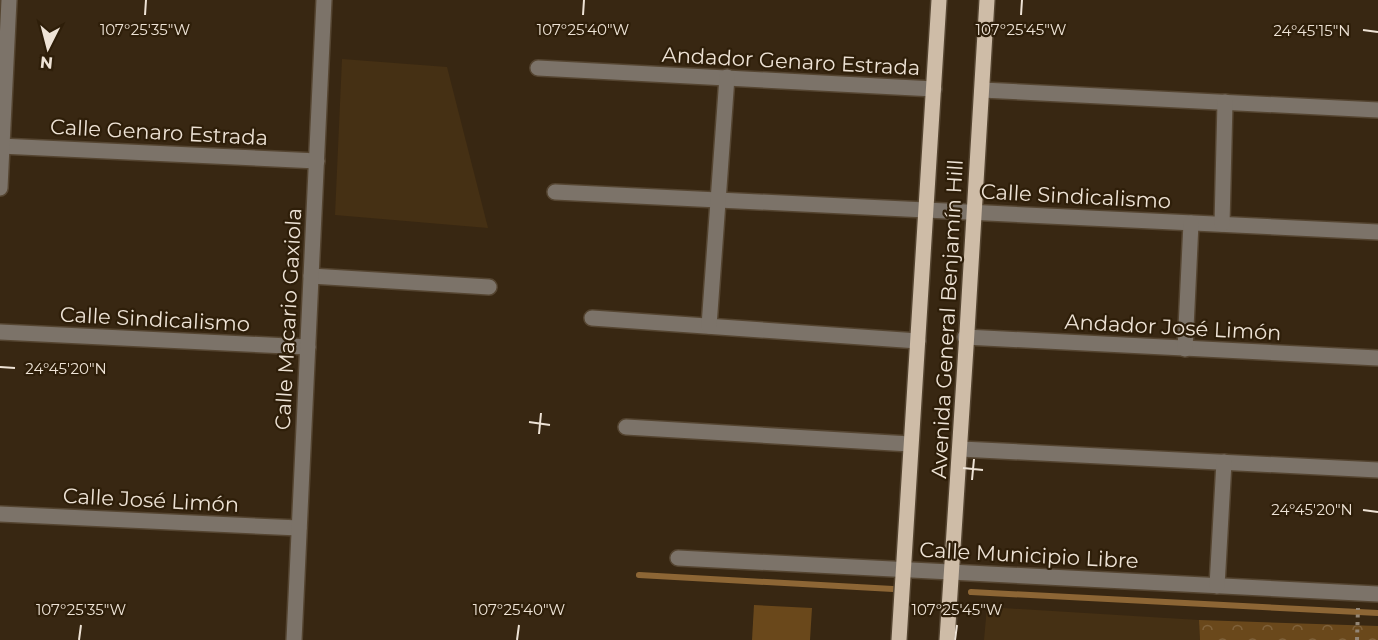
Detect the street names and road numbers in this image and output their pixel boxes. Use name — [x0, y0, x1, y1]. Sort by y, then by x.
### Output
street label: Andador Genaro Estrada — [661, 42, 921, 80]
street label: Calle Genaro Estrada — [49, 114, 269, 150]
street label: Avenida General Benjamín Hill — [926, 159, 968, 479]
street label: Calle Sindicalismo — [980, 179, 1172, 213]
street label: Calle Macario Gaxiola — [270, 207, 306, 431]
street label: Calle Sindicalismo — [59, 302, 251, 336]
street label: Andador José Limón — [1064, 309, 1282, 345]
street label: Calle José Limón — [62, 483, 240, 517]
street label: Calle Municipio Libre — [919, 537, 1139, 573]

